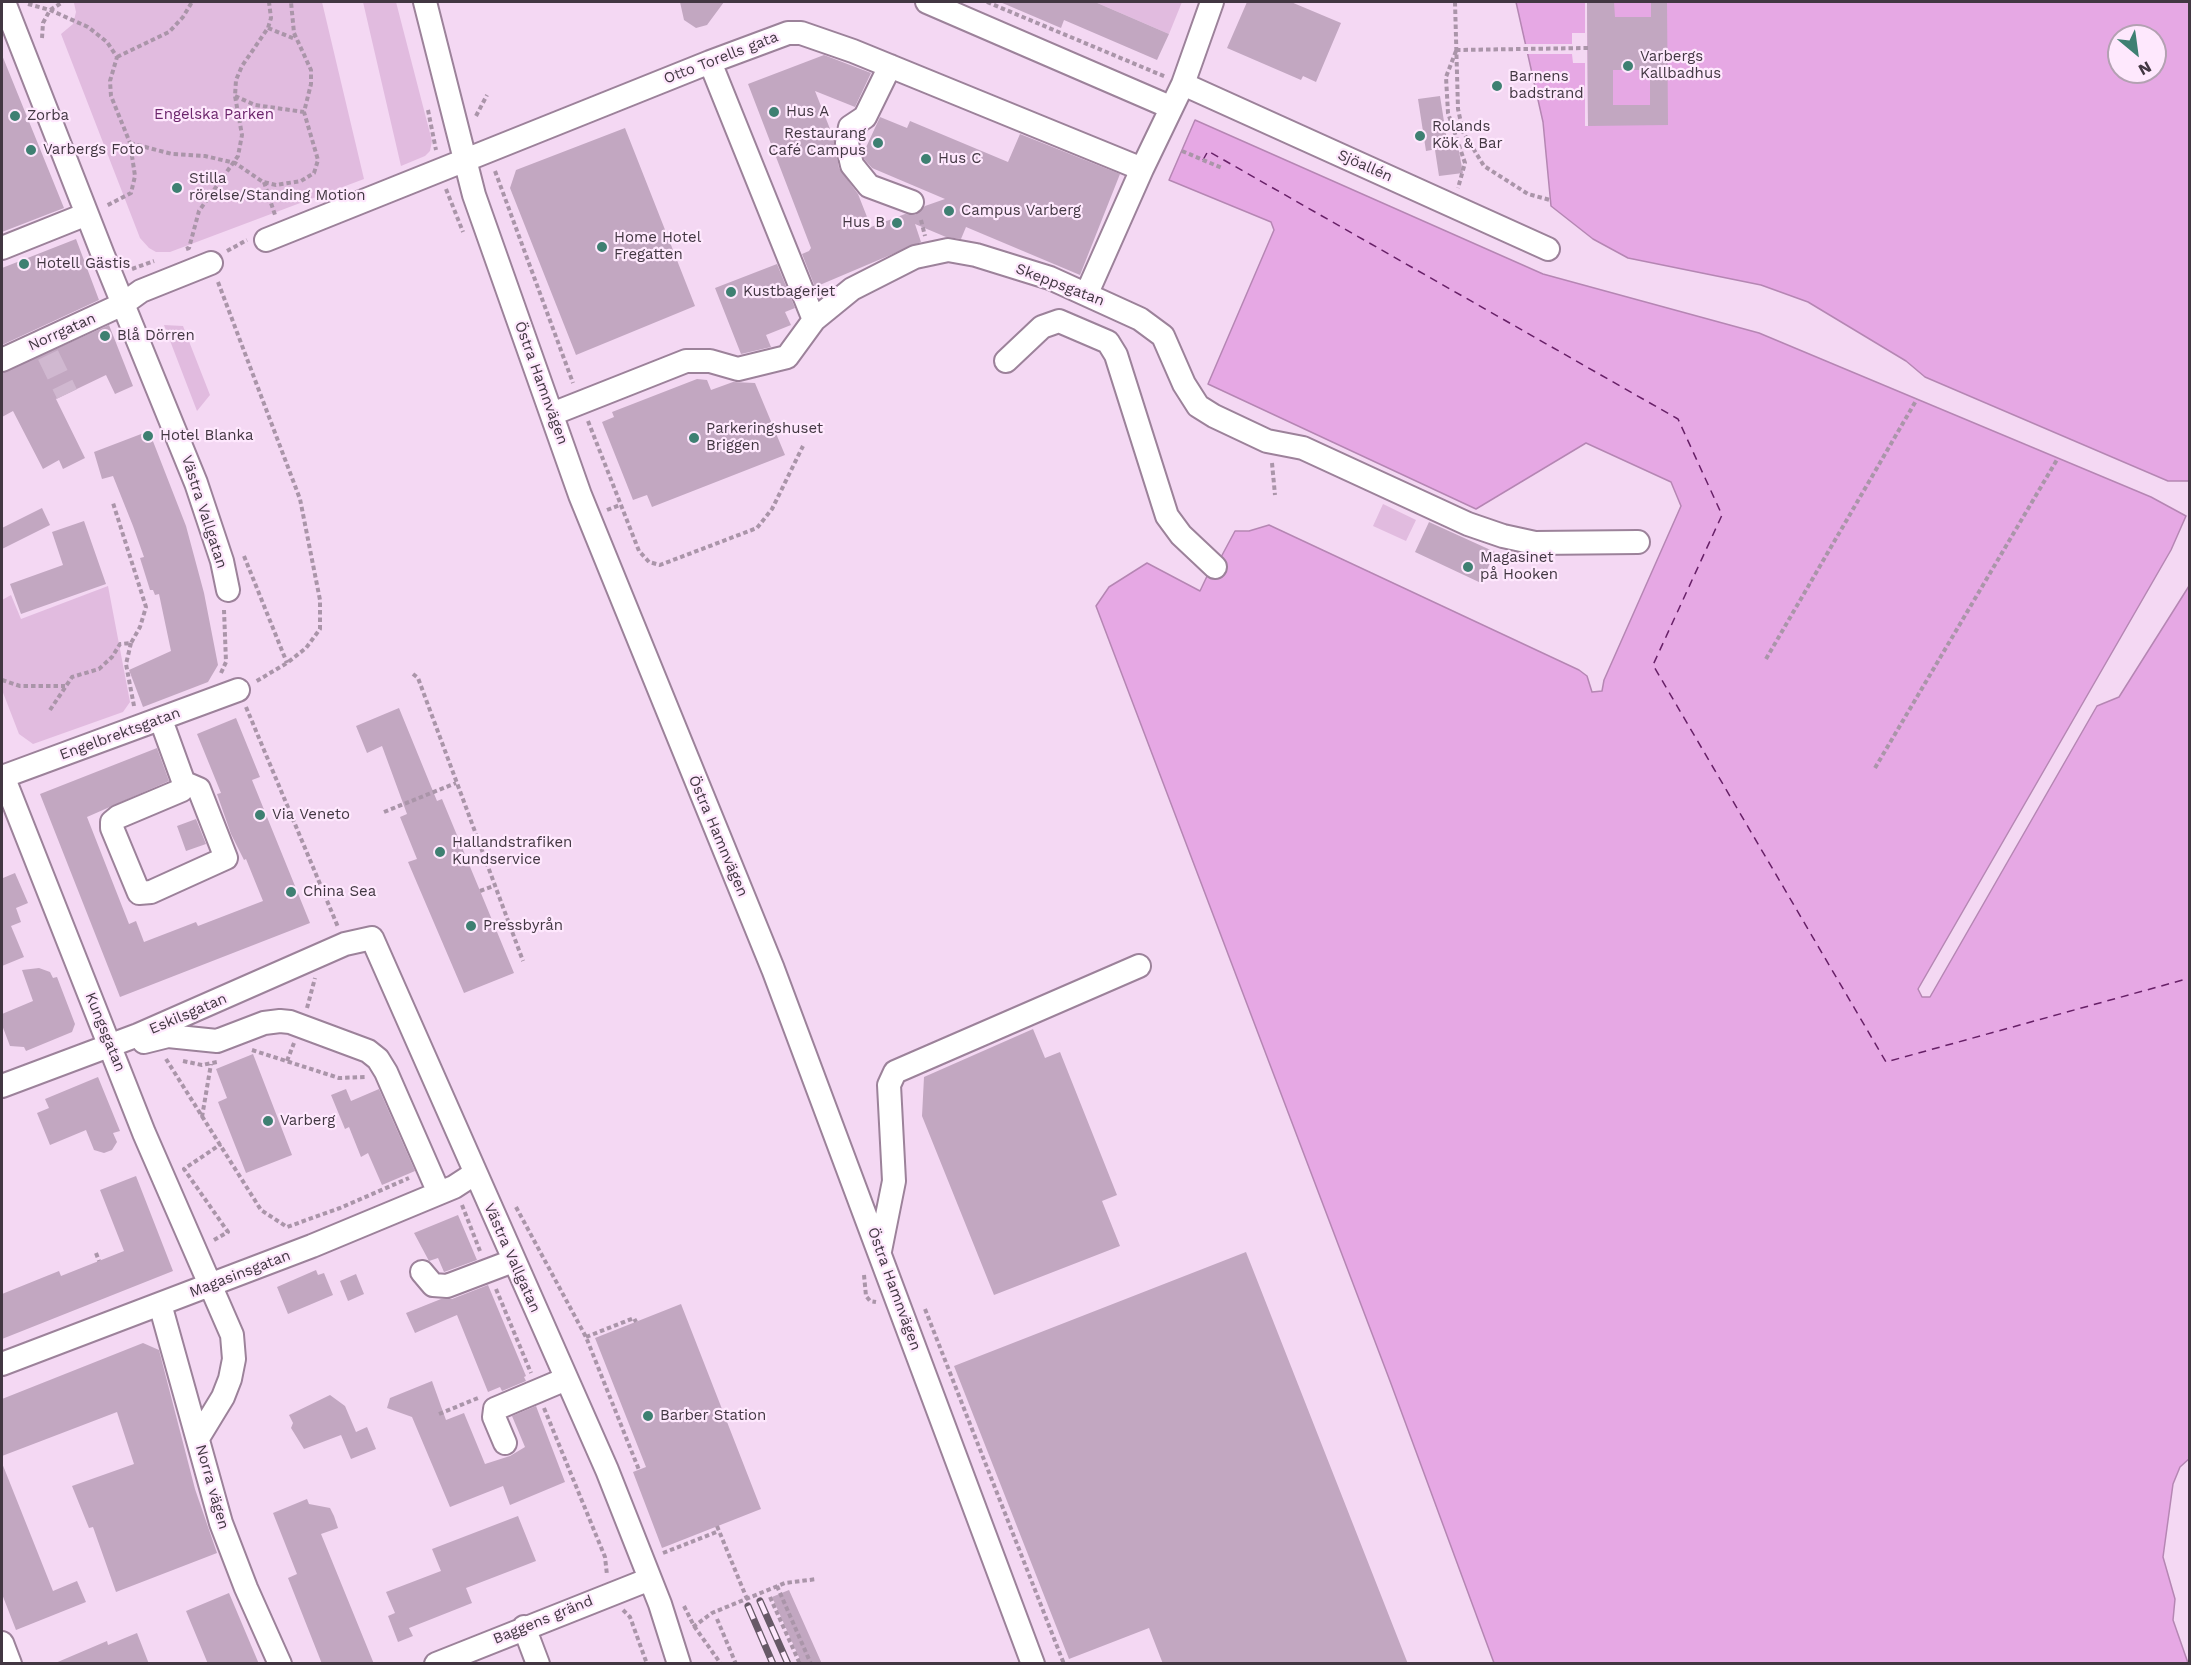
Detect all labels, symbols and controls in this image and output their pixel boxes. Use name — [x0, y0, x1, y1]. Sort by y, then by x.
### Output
north arrow — [2107, 24, 2167, 84]
street label: Otto Torells gata — [661, 28, 781, 88]
place label: Varbergs Kallbadhus — [1640, 48, 1721, 83]
text: N — [2135, 57, 2155, 80]
marker: Varbergs Kallbadhus — [1621, 59, 1635, 73]
place label: Barnens badstrand — [1509, 68, 1584, 103]
marker: Barnens badstrand — [1490, 79, 1504, 93]
place label: Hus A — [786, 103, 829, 121]
marker: Hus A — [767, 105, 781, 119]
park label: Engelska Parken — [154, 106, 274, 124]
place label: Zorba — [27, 107, 69, 125]
marker: Zorba — [8, 109, 22, 123]
place label: Rolands Kök & Bar — [1432, 118, 1503, 153]
place label: Restaurang Café Campus — [768, 125, 866, 160]
marker: Rolands Kök & Bar — [1413, 129, 1427, 143]
marker: Restaurang Café Campus — [871, 136, 885, 150]
place label: Varbergs Foto — [43, 141, 144, 159]
marker: Varbergs Foto — [24, 143, 38, 157]
street label: Sjöallén — [1335, 146, 1395, 186]
place label: Hus C — [938, 150, 981, 168]
marker: Hus C — [919, 152, 933, 166]
place label: Stilla rörelse/Standing Motion — [189, 170, 366, 205]
marker: Stilla rörelse/Standing Motion — [170, 181, 184, 195]
place label: Campus Varberg — [961, 202, 1081, 220]
marker: Campus Varberg — [942, 204, 956, 218]
place label: Hus B — [842, 214, 885, 232]
marker: Hus B — [890, 216, 904, 230]
place label: Home Hotel Fregatten — [614, 229, 701, 264]
marker: Home Hotel Fregatten — [595, 240, 609, 254]
place label: Hotell Gästis — [36, 255, 130, 273]
marker: Hotell Gästis — [17, 257, 31, 271]
street label: Skeppsgatan — [1013, 260, 1107, 310]
place label: Kustbageriet — [743, 283, 835, 301]
marker: Kustbageriet — [724, 285, 738, 299]
street label: Norrgatan — [25, 309, 99, 355]
street label: Östra Hamnvägen — [510, 319, 572, 447]
place label: Blå Dörren — [117, 327, 195, 345]
marker: Blå Dörren — [98, 329, 112, 343]
place label: Parkeringshuset Briggen — [706, 420, 823, 455]
place label: Hotel Blanka — [160, 427, 253, 445]
marker: Hotel Blanka — [141, 429, 155, 443]
marker: Parkeringshuset Briggen — [687, 431, 701, 445]
street label: Västra Vallgatan — [177, 453, 231, 571]
place label: Magasinet på Hooken — [1480, 549, 1558, 584]
marker: Magasinet på Hooken — [1461, 560, 1475, 574]
street label: Engelbrektsgatan — [57, 704, 183, 764]
street label: Östra Hamnvägen — [684, 773, 752, 899]
place label: Via Veneto — [272, 806, 350, 824]
marker: Via Veneto — [253, 808, 267, 822]
place label: Hallandstrafiken Kundservice — [452, 834, 572, 869]
marker: Hallandstrafiken Kundservice — [433, 845, 447, 859]
place label: China Sea — [303, 883, 376, 901]
marker: China Sea — [284, 885, 298, 899]
place label: Pressbyrån — [483, 917, 563, 935]
marker: Pressbyrån — [464, 919, 478, 933]
street label: Kungsgatan — [81, 990, 129, 1074]
street label: Eskilsgatan — [146, 990, 230, 1038]
place label: Varberg — [280, 1112, 335, 1130]
marker: Varberg — [261, 1114, 275, 1128]
street label: Västra Vallgatan — [480, 1201, 544, 1315]
street label: Östra Hamnvägen — [863, 1225, 925, 1353]
street label: Magasinsgatan — [187, 1246, 293, 1302]
place label: Barber Station — [660, 1407, 766, 1425]
marker: Barber Station — [641, 1409, 655, 1423]
street label: Norra vägen — [191, 1442, 233, 1532]
street label: Baggens gränd — [490, 1592, 596, 1648]

